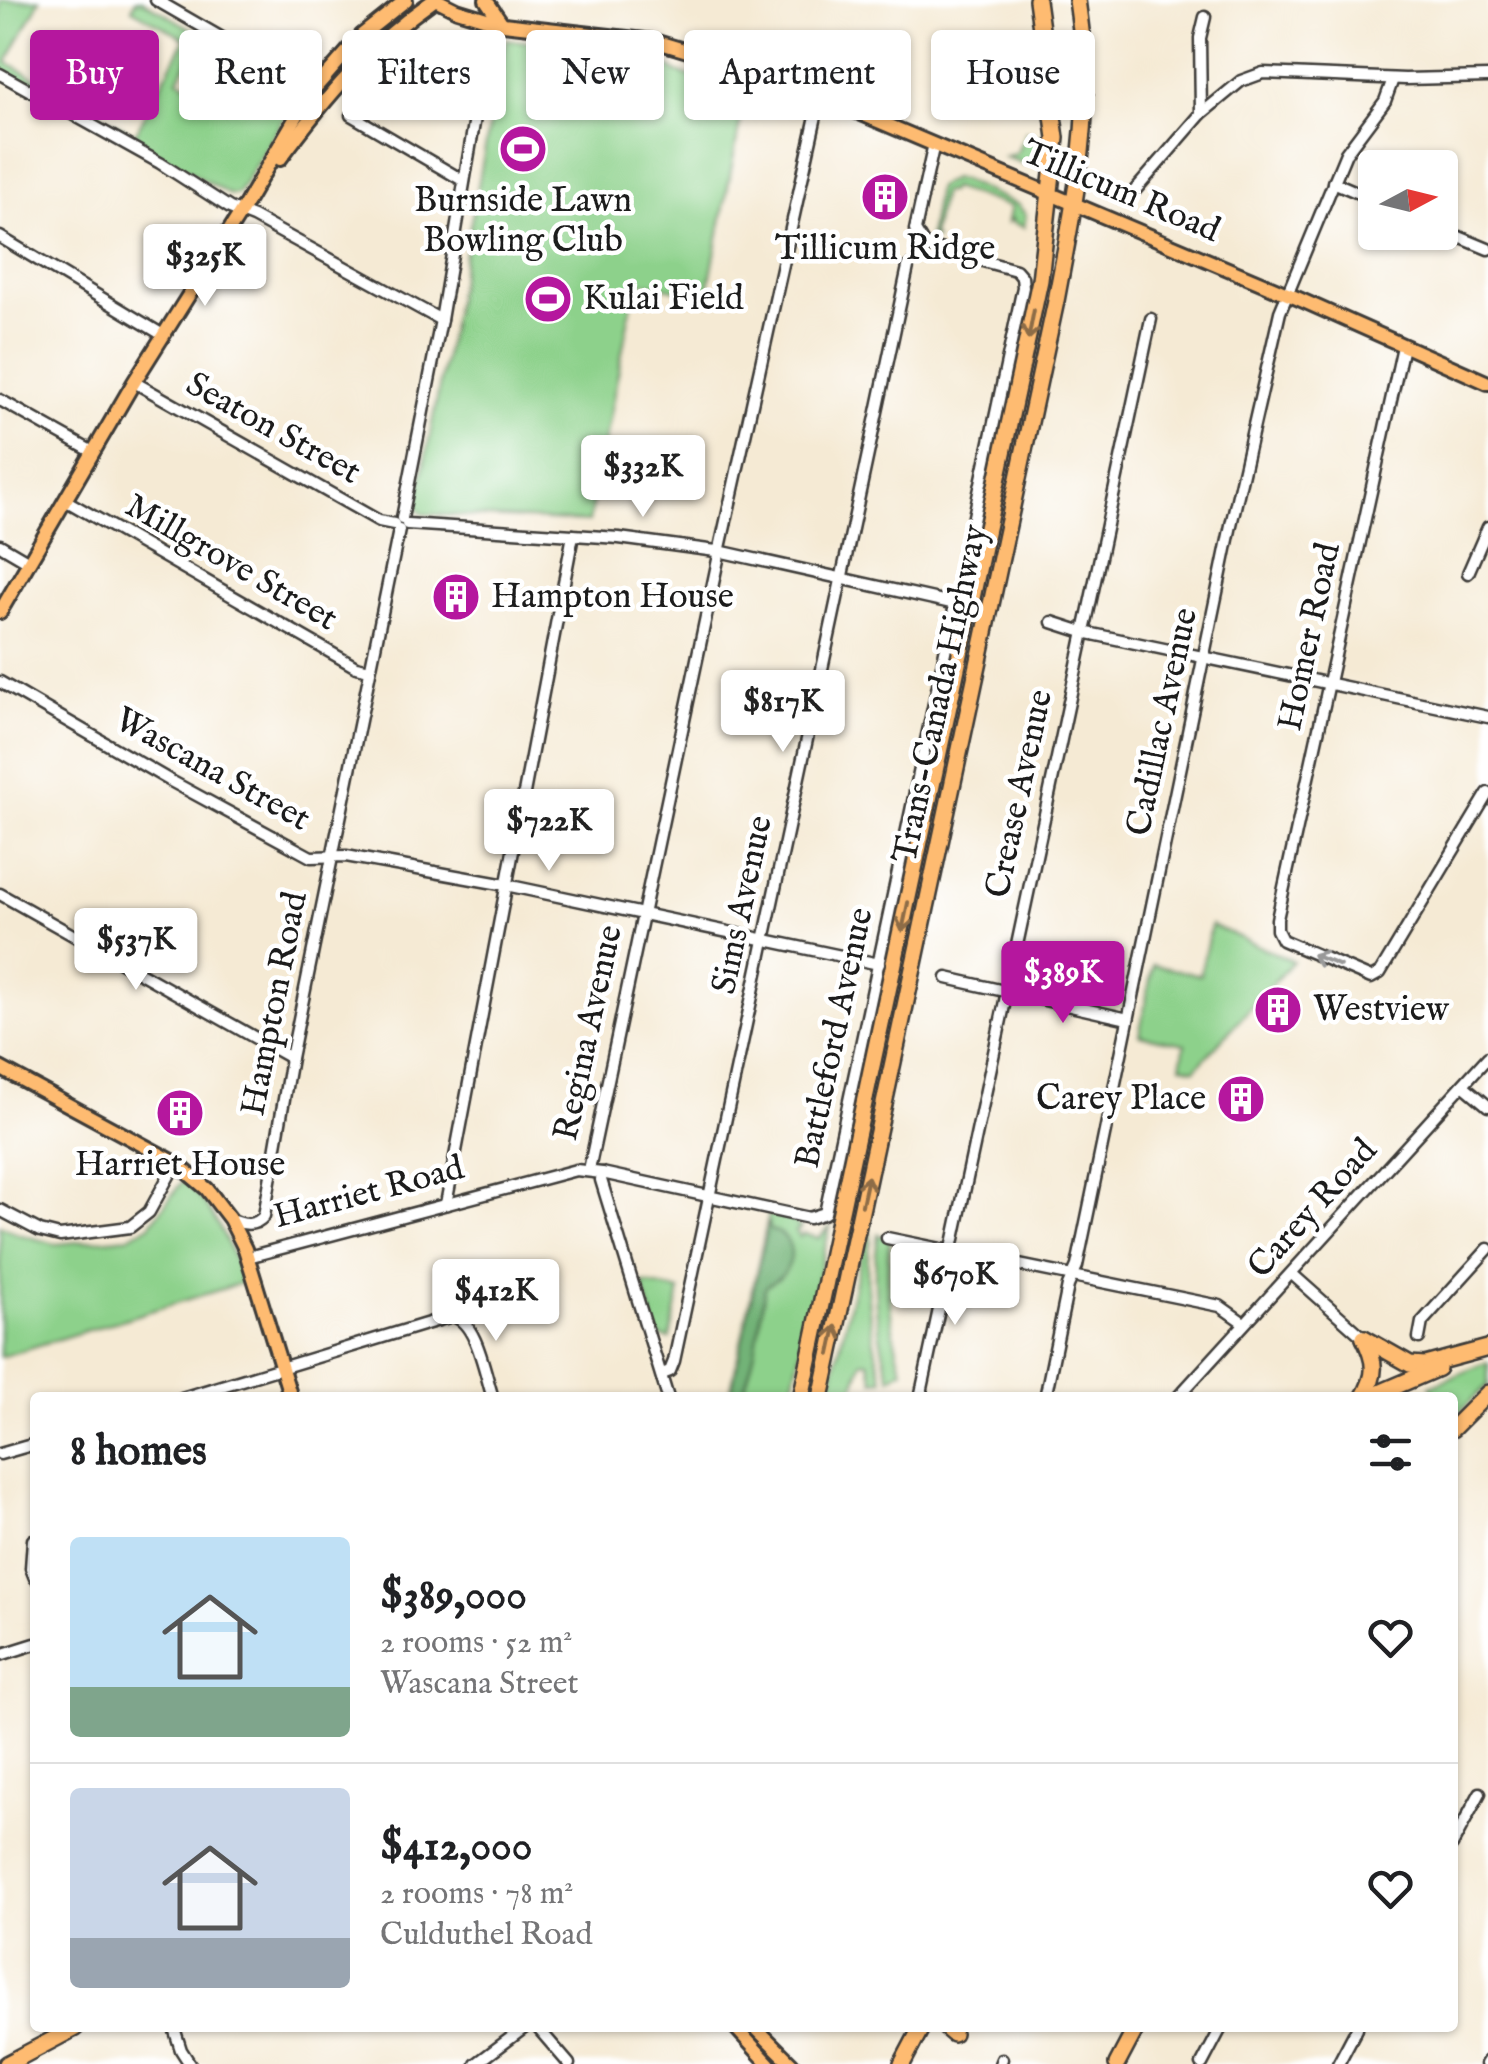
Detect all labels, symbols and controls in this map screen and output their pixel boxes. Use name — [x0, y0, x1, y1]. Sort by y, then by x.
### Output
chip: Buy — [30, 30, 159, 120]
chip: Rent — [179, 30, 322, 120]
chip: Filters — [342, 30, 506, 120]
chip: New — [526, 30, 664, 120]
chip: Apartment — [684, 30, 911, 120]
chip: House — [931, 30, 1095, 120]
sports icon: Burnside Lawn Bowling Club — [497, 123, 549, 175]
street label: Tillicum Road — [1015, 130, 1227, 254]
north arrow — [1358, 150, 1458, 250]
map controls — [1358, 150, 1458, 250]
building icon: Tillicum Ridge — [859, 171, 911, 223]
place label: Burnside Lawn Bowling Club — [414, 179, 632, 264]
pin: $325K — [135, 224, 275, 309]
place label: Tillicum Ridge — [775, 227, 995, 272]
text: $325K — [165, 236, 245, 277]
sports icon: Kulai Field — [522, 273, 574, 325]
place label: Kulai Field — [583, 277, 744, 322]
one-way arrow — [1021, 308, 1040, 341]
street label: Seaton Street — [178, 363, 368, 495]
pin: $332K — [573, 435, 713, 520]
text: $332K — [603, 447, 683, 488]
street label: Millgrove Street — [117, 484, 345, 642]
street label: Trans-Canada Highway — [883, 520, 999, 867]
street label: Homer Road — [1268, 539, 1352, 735]
building icon: Hampton House — [430, 571, 482, 623]
place label: Hampton House — [491, 575, 734, 620]
street label: Cadillac Avenue — [1117, 604, 1209, 840]
pin: $817K — [713, 670, 853, 755]
text: $817K — [743, 682, 823, 723]
street label: Crease Avenue — [976, 686, 1064, 902]
street label: Wascana Street — [106, 698, 318, 842]
pin: $722K — [479, 789, 619, 874]
text: $722K — [506, 801, 592, 842]
street label: Sims Avenue — [702, 812, 784, 998]
street label: Hampton Road — [231, 888, 319, 1120]
one-way arrow — [895, 900, 914, 932]
street label: Battleford Avenue — [785, 904, 885, 1172]
pin: $537K — [66, 908, 206, 993]
text: $537K — [96, 920, 176, 961]
street label: Regina Avenue — [544, 921, 634, 1145]
pin: $389K — [993, 941, 1133, 1026]
one-way arrow — [1311, 950, 1342, 968]
text: $389K — [1023, 953, 1103, 994]
building icon: Westview — [1252, 984, 1304, 1036]
place label: Westview — [1313, 988, 1450, 1033]
building icon: Carey Place — [1215, 1073, 1267, 1125]
place label: Carey Place — [1036, 1077, 1206, 1122]
building icon: Harriet House — [154, 1087, 206, 1139]
street label: Carey Road — [1238, 1129, 1388, 1288]
place label: Harriet House — [75, 1143, 285, 1188]
street label: Harriet Road — [269, 1146, 469, 1240]
one-way arrow — [857, 1176, 875, 1208]
pin: $670K — [885, 1243, 1025, 1328]
text: $670K — [912, 1255, 998, 1296]
pin: $412K — [426, 1259, 566, 1344]
text: $412K — [454, 1271, 538, 1312]
one-way arrow — [825, 1325, 843, 1357]
icon: filters — [1363, 1425, 1418, 1480]
text: 8 homes — [70, 1426, 207, 1479]
text: $389,000 — [380, 1570, 527, 1623]
icon: home — [150, 1577, 270, 1697]
icon: heart — [1363, 1610, 1418, 1665]
text: 2 rooms · 52 m² — [380, 1623, 572, 1664]
text: Wascana Street — [380, 1664, 579, 1705]
text: $412,000 — [380, 1821, 532, 1874]
icon: home — [150, 1828, 270, 1948]
icon: heart — [1363, 1861, 1418, 1916]
text: 2 rooms · 78 m² — [380, 1874, 573, 1915]
text: Culduthel Road — [380, 1915, 592, 1956]

